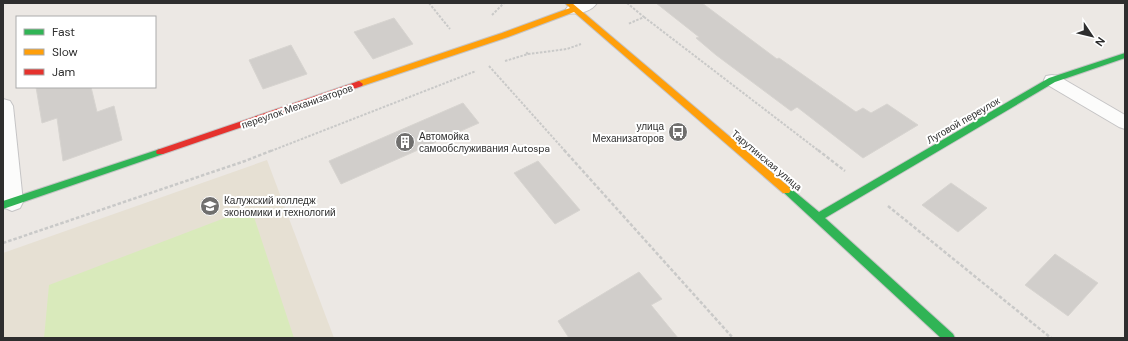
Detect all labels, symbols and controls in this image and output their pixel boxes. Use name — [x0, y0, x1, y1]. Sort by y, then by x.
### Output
legend — [16, 16, 156, 88]
north arrow — [1072, 16, 1112, 56]
text: Fast — [52, 24, 75, 40]
text: N — [1092, 34, 1108, 49]
text: Slow — [52, 44, 78, 60]
text: Jam — [52, 64, 75, 80]
street label: переулок Механизаторов — [240, 81, 355, 132]
street label: Луговой переулок — [924, 94, 1003, 147]
place label: улица Механизаторов — [592, 120, 664, 145]
bus stop icon: улица Механизаторов — [667, 121, 689, 143]
street label: Тарутинская улица — [729, 127, 805, 194]
place label: Автомойка самообслуживания Autospa — [419, 130, 550, 155]
building icon: Автомойка самообслуживания Autospa — [394, 131, 416, 153]
place label: Калужский колледж экономики и технологий — [224, 194, 336, 219]
school or university icon: Калужский колледж экономики и технологий — [199, 195, 221, 217]

